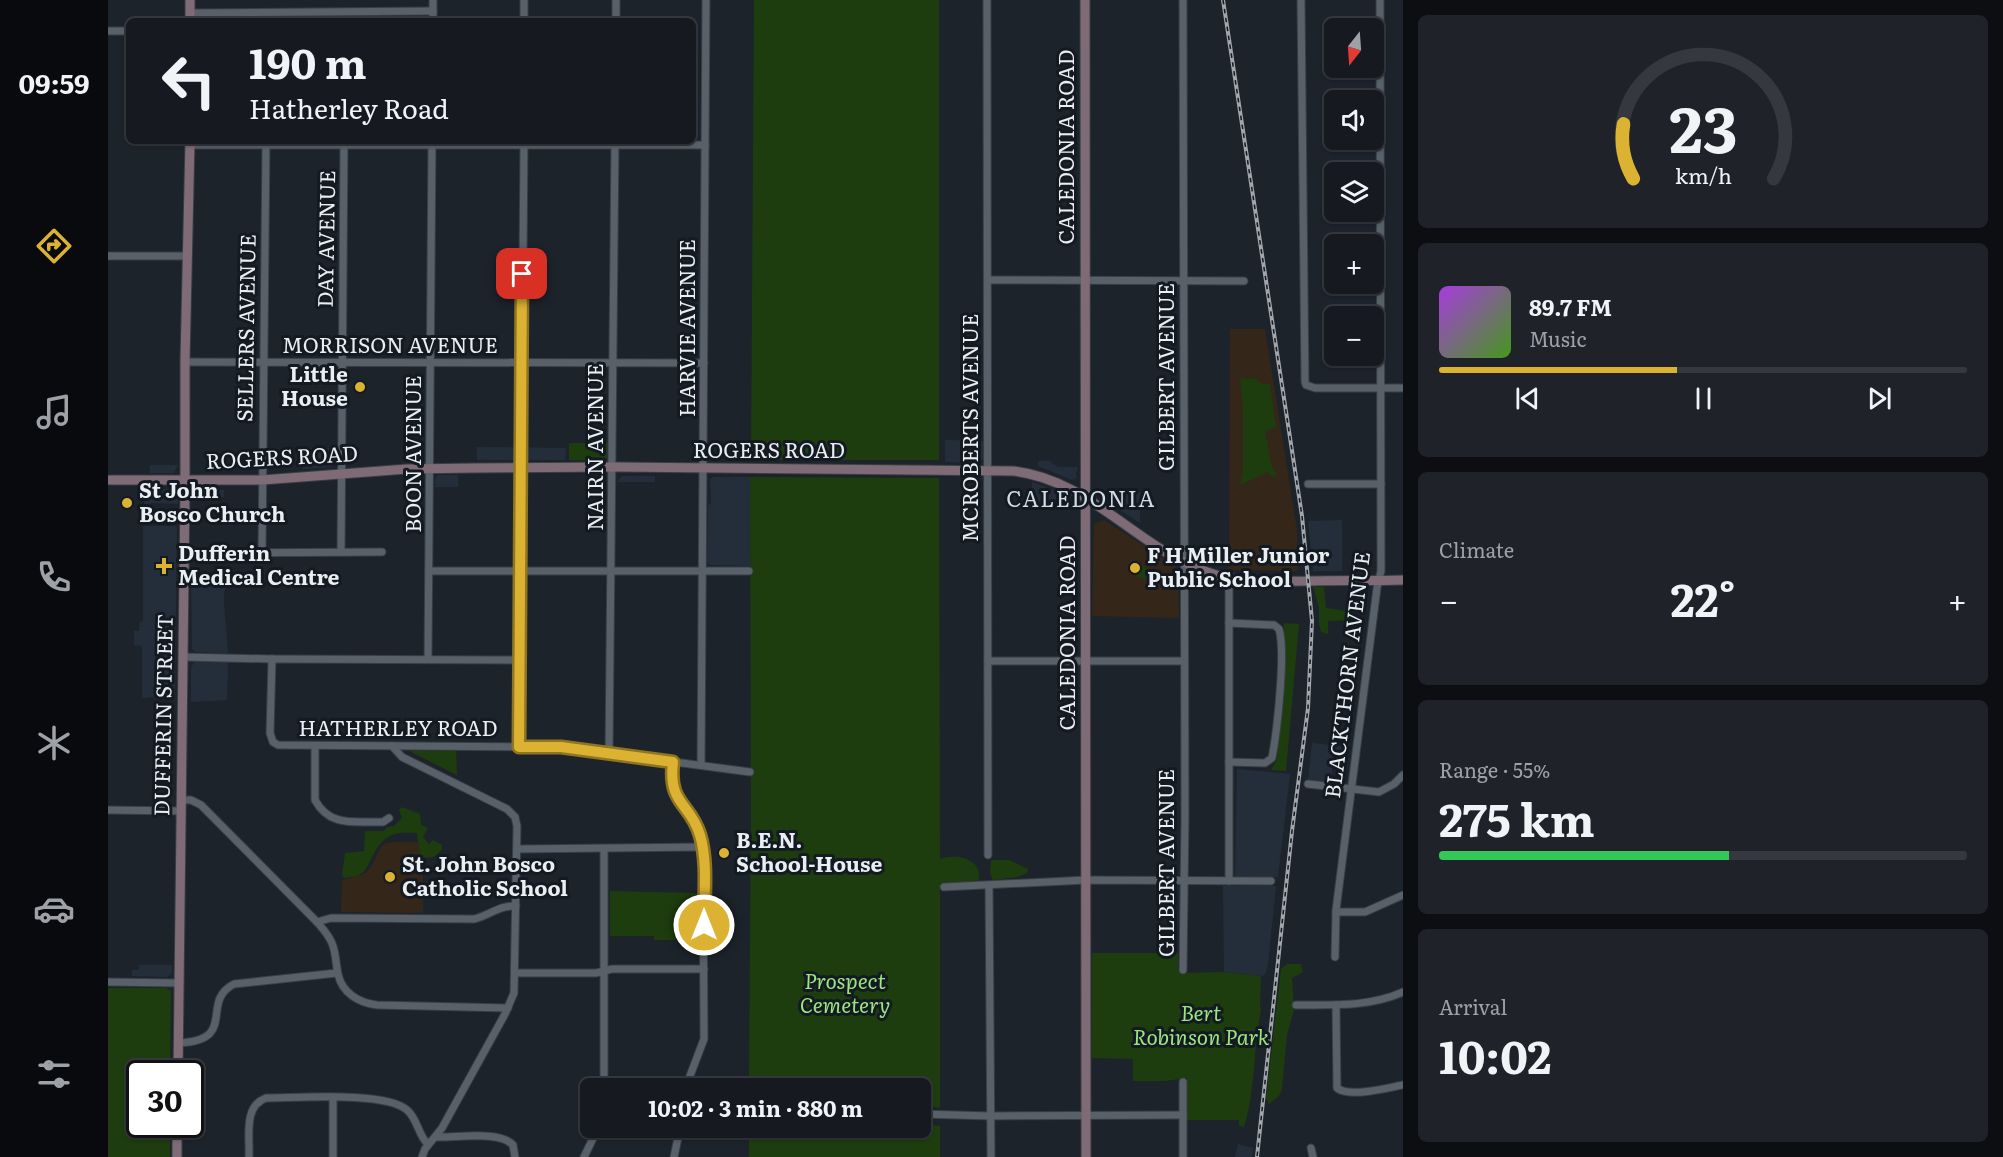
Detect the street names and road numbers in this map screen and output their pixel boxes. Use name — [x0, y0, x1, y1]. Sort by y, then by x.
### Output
street label: CALEDONIA ROAD — [1049, 49, 1080, 245]
street label: DAY AVENUE — [308, 170, 341, 308]
street label: SELLERS AVENUE — [227, 234, 262, 422]
street label: HARVIE AVENUE — [670, 239, 701, 417]
street label: GILBERT AVENUE — [1149, 283, 1180, 471]
street label: MCROBERTS AVENUE — [953, 314, 984, 542]
street label: MORRISON AVENUE — [282, 328, 498, 359]
street label: NAIRN AVENUE — [578, 363, 609, 531]
street label: BOON AVENUE — [396, 375, 427, 533]
street label: ROGERS ROAD — [693, 433, 845, 464]
street label: ROGERS ROAD — [205, 436, 359, 475]
street label: CALEDONIA ROAD — [1050, 535, 1081, 731]
street label: BLACKTHORN AVENUE — [1315, 550, 1376, 800]
street label: DUFFERIN STREET — [144, 614, 179, 816]
street label: HATHERLEY ROAD — [298, 711, 498, 742]
street label: GILBERT AVENUE — [1149, 769, 1180, 957]

